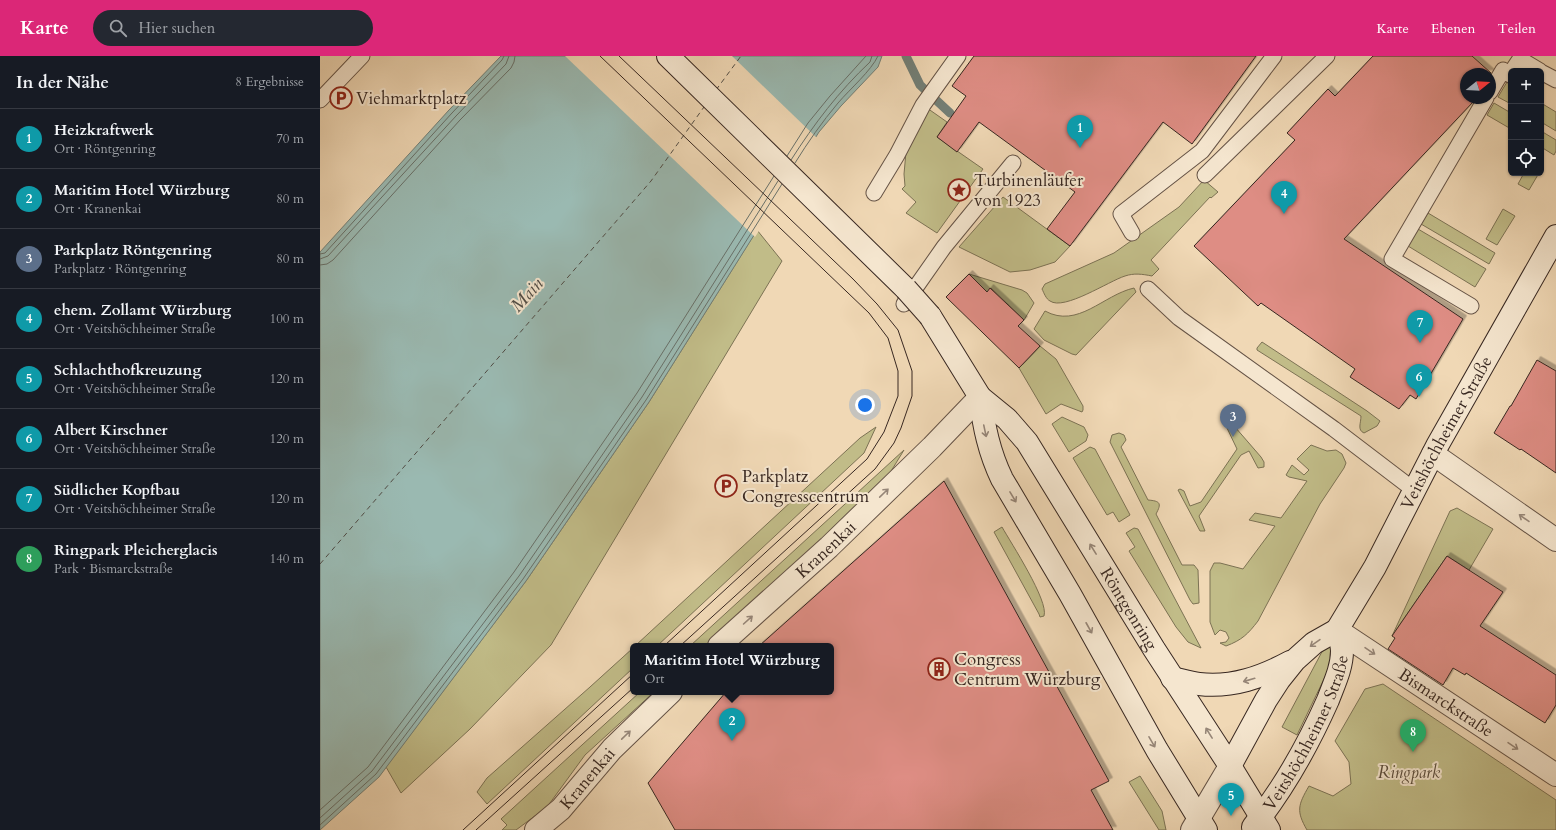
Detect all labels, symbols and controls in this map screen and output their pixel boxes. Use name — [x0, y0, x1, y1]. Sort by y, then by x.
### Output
search box — [93, 10, 373, 46]
text: Karte — [20, 15, 69, 41]
icon: search — [107, 17, 129, 39]
text: Hier suchen — [139, 18, 215, 38]
text: Karte — [1376, 19, 1409, 38]
text: Ebenen — [1431, 19, 1476, 38]
text: Teilen — [1498, 19, 1536, 38]
north arrow — [1460, 68, 1496, 104]
map controls — [1508, 68, 1544, 176]
button: + — [1508, 68, 1544, 104]
text: In der Nähe — [16, 71, 109, 94]
text: 8 Ergebnisse — [235, 73, 304, 91]
parking icon: Viehmarktplatz — [328, 85, 354, 111]
place label: Viehmarktplatz — [356, 87, 467, 110]
button: − — [1508, 104, 1544, 140]
pin: 1 — [1067, 115, 1093, 148]
text: Heizkraftwerk — [54, 120, 154, 140]
text: 1 — [26, 130, 32, 148]
text: 70 m — [276, 130, 304, 148]
text: Ort · Röntgenring — [54, 140, 156, 158]
button: locate — [1508, 140, 1544, 176]
place label: Turbinenläufer von 1923 — [974, 169, 1084, 212]
place icon: Turbinenläufer von 1923 — [946, 177, 972, 203]
text: Maritim Hotel Würzburg — [54, 180, 229, 200]
pin: 4 — [1271, 181, 1297, 214]
text: 2 — [26, 190, 32, 208]
text: 80 m — [276, 190, 304, 208]
text: Ort · Kranenkai — [54, 200, 141, 218]
text: Parkplatz Röntgenring — [54, 240, 211, 260]
text: 3 — [26, 250, 32, 268]
text: 80 m — [276, 250, 304, 268]
text: Parkplatz · Röntgenring — [54, 260, 186, 278]
water label: Main — [505, 272, 549, 318]
text: ehem. Zollamt Würzburg — [54, 300, 231, 320]
text: 4 — [26, 310, 32, 328]
text: 100 m — [270, 310, 304, 328]
pin: 7 — [1407, 310, 1433, 343]
text: Ort · Veitshöchheimer Straße — [54, 320, 216, 338]
street label: Veitshöchheimer Straße — [1395, 352, 1497, 514]
text: Schlachthofkreuzung — [54, 360, 201, 380]
pin: 6 — [1406, 364, 1432, 397]
text: 5 — [26, 370, 32, 388]
text: 120 m — [270, 370, 304, 388]
text: Ort · Veitshöchheimer Straße — [54, 380, 216, 398]
your location — [855, 395, 875, 415]
pin: 3 — [1220, 404, 1246, 437]
text: Albert Kirschner — [54, 420, 168, 440]
one-way arrow — [981, 424, 989, 437]
text: 6 — [26, 430, 32, 448]
text: 120 m — [270, 430, 304, 448]
text: Ort · Veitshöchheimer Straße — [54, 440, 216, 458]
place label: Parkplatz Congresscentrum — [742, 465, 870, 508]
parking icon: Parkplatz Congresscentrum — [713, 473, 739, 499]
text: Südlicher Kopfbau — [54, 480, 180, 500]
one-way arrow — [879, 489, 889, 498]
text: 7 — [26, 490, 32, 508]
text: 120 m — [270, 490, 304, 508]
one-way arrow — [1009, 491, 1017, 503]
text: Ort · Veitshöchheimer Straße — [54, 500, 216, 518]
one-way arrow — [1519, 514, 1530, 522]
street label: Kranenkai — [791, 515, 861, 583]
text: Ringpark Pleicherglacis — [54, 540, 218, 560]
one-way arrow — [1089, 544, 1097, 555]
text: 8 — [26, 550, 32, 568]
text: 140 m — [270, 550, 304, 568]
text: Park · Bismarckstraße — [54, 560, 173, 578]
street label: Röntgenring — [1095, 563, 1164, 655]
one-way arrow — [743, 615, 753, 625]
one-way arrow — [1086, 622, 1094, 634]
one-way arrow — [1310, 639, 1321, 647]
popup — [630, 643, 834, 695]
one-way arrow — [1364, 647, 1375, 655]
place label: Congress Centrum Würzburg — [954, 648, 1101, 691]
text: Maritim Hotel Würzburg — [644, 650, 820, 670]
street label: Veitshöchheimer Straße — [1258, 654, 1353, 815]
building icon: Congress Centrum Würzburg — [926, 656, 952, 682]
street label: Bismarckstraße — [1394, 663, 1498, 742]
text: Ort — [644, 670, 664, 688]
one-way arrow — [1242, 677, 1255, 684]
pin: 2 — [719, 708, 745, 741]
pin: 8 — [1400, 719, 1426, 752]
one-way arrow — [1205, 728, 1213, 739]
one-way arrow — [621, 730, 631, 740]
one-way arrow — [1149, 736, 1157, 748]
street label: Kranenkai — [554, 742, 620, 814]
one-way arrow — [1507, 743, 1519, 751]
park label: Ringpark — [1378, 761, 1441, 784]
pin: 5 — [1218, 783, 1244, 816]

